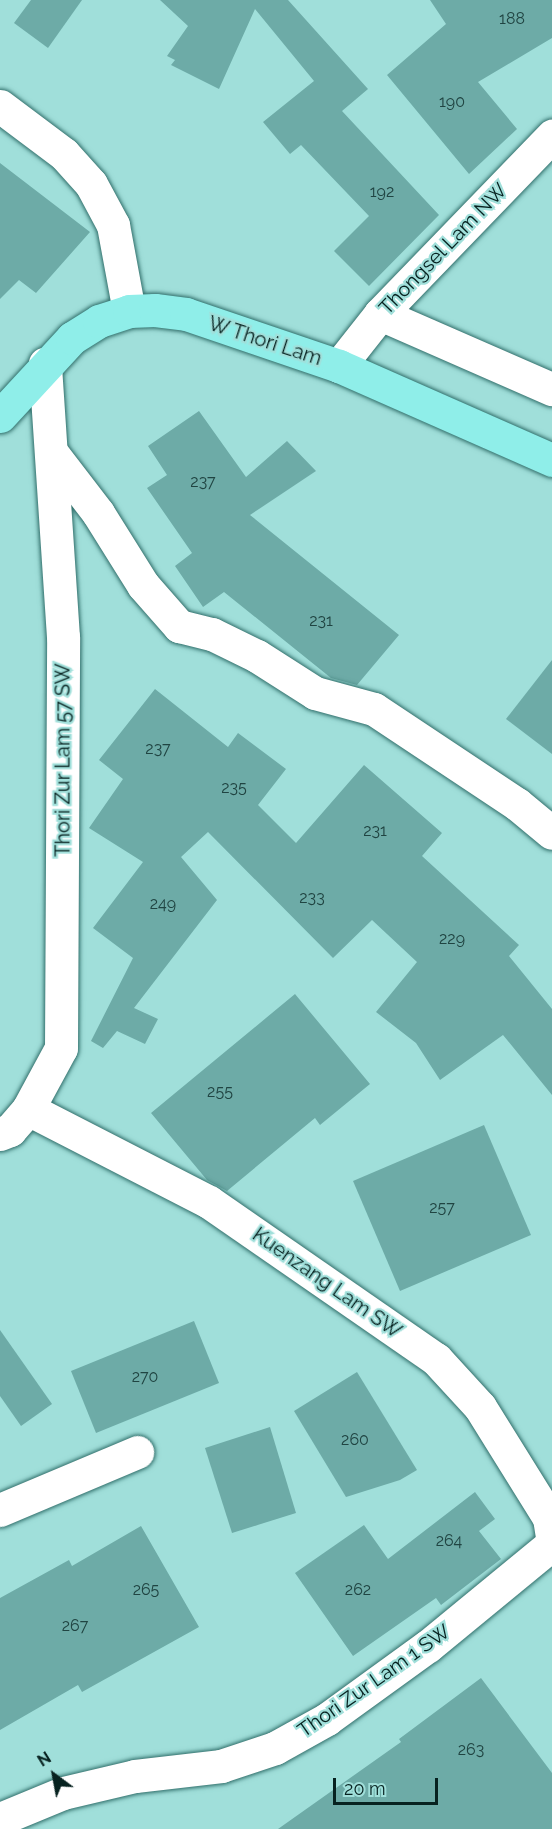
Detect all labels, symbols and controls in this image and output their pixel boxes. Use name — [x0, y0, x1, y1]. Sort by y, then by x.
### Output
house number: 188 — [499, 9, 525, 29]
house number: 190 — [439, 92, 465, 112]
street label: Thongsel Lam NW — [374, 178, 512, 320]
house number: 192 — [370, 182, 394, 202]
street label: W Thori Lam — [205, 311, 325, 371]
house number: 237 — [190, 472, 216, 492]
house number: 231 — [309, 611, 333, 631]
street label: Thori Zur Lam 57 SW — [51, 663, 75, 857]
house number: 237 — [145, 739, 171, 759]
house number: 235 — [221, 778, 247, 798]
house number: 231 — [363, 821, 387, 841]
house number: 233 — [299, 888, 325, 908]
house number: 249 — [150, 894, 176, 914]
house number: 229 — [439, 929, 465, 949]
house number: 255 — [207, 1082, 233, 1102]
house number: 257 — [429, 1198, 455, 1218]
street label: Kuenzang Lam SW — [248, 1223, 406, 1343]
house number: 270 — [132, 1367, 158, 1387]
house number: 260 — [341, 1430, 369, 1450]
house number: 264 — [436, 1531, 462, 1551]
house number: 265 — [133, 1580, 159, 1600]
house number: 262 — [345, 1580, 371, 1600]
house number: 267 — [62, 1616, 88, 1636]
street label: Thori Zur Lam 1 SW — [293, 1619, 455, 1743]
house number: 263 — [458, 1740, 484, 1760]
north arrow — [24, 1745, 84, 1805]
text: N — [34, 1748, 54, 1771]
scale bar — [336, 1766, 441, 1804]
text: 20 m — [344, 1778, 386, 1799]

